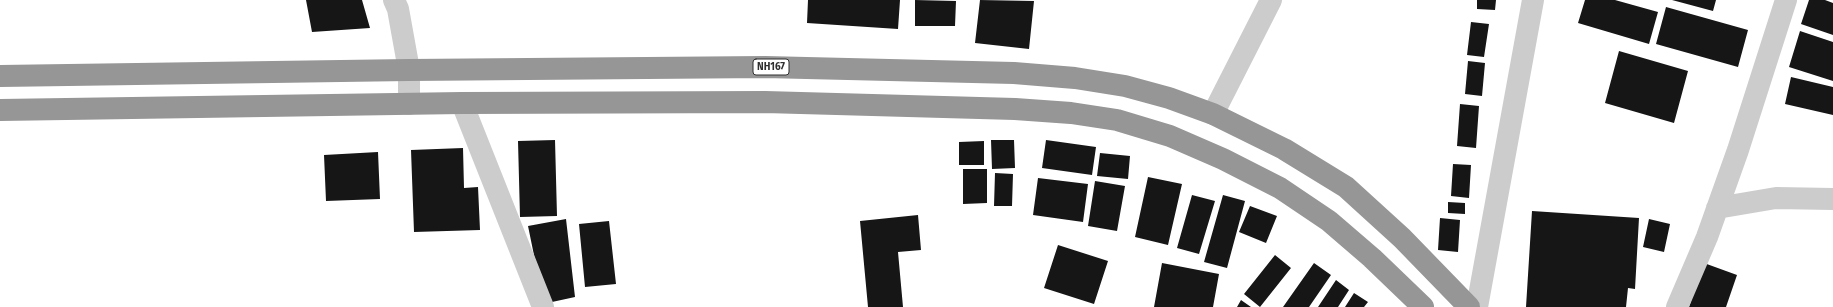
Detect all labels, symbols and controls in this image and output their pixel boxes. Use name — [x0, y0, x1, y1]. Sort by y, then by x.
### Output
road number: NH167 — [753, 59, 789, 75]

